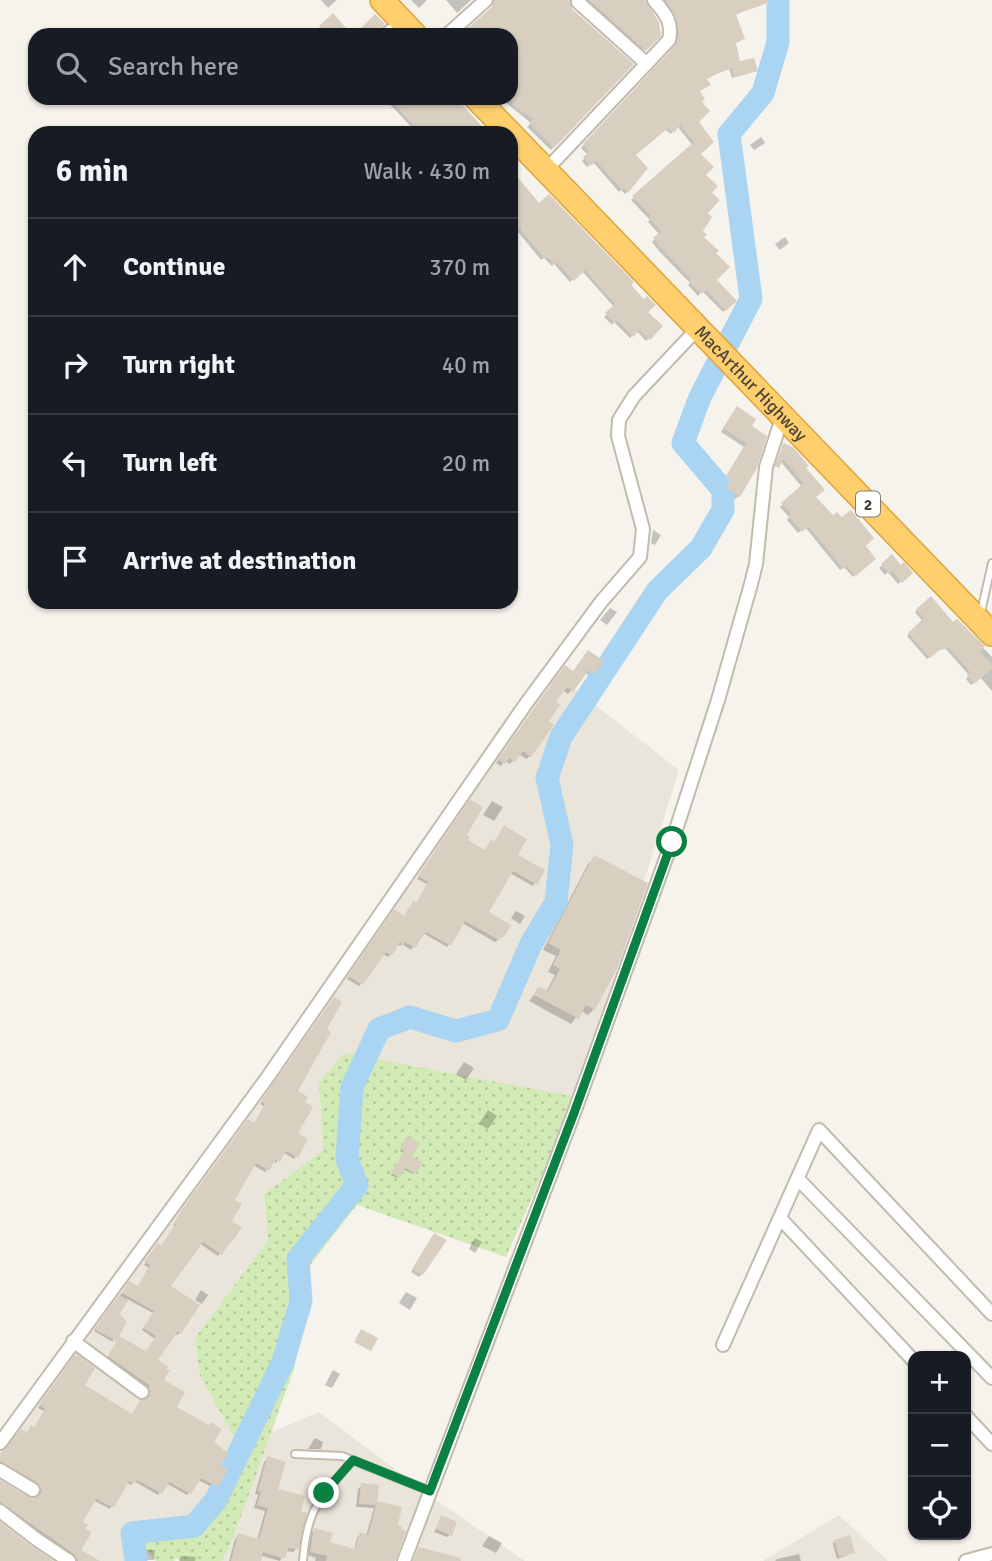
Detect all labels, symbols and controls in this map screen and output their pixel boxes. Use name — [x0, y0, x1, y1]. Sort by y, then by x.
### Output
search box — [28, 28, 518, 105]
icon: search — [52, 48, 90, 86]
text: Search here — [108, 51, 239, 83]
text: 6 min — [56, 153, 128, 190]
text: Walk · 430 m — [364, 157, 490, 186]
icon: ahead — [56, 248, 94, 286]
text: Continue — [123, 251, 225, 283]
text: 370 m — [429, 253, 490, 282]
street label: MacArthur Highway — [690, 321, 812, 447]
icon: right — [56, 346, 94, 384]
text: Turn right — [123, 349, 235, 381]
text: 40 m — [442, 351, 490, 380]
icon: left — [56, 444, 94, 482]
text: Turn left — [123, 447, 217, 479]
text: 20 m — [442, 449, 490, 478]
road number: 2 — [856, 491, 880, 516]
icon: arrive — [56, 542, 94, 580]
text: Arrive at destination — [123, 545, 356, 577]
route start — [656, 826, 687, 857]
map controls — [908, 1351, 971, 1540]
button: + — [908, 1351, 971, 1414]
button: − — [908, 1414, 971, 1477]
route end — [308, 1477, 339, 1508]
button: locate — [908, 1477, 971, 1540]

